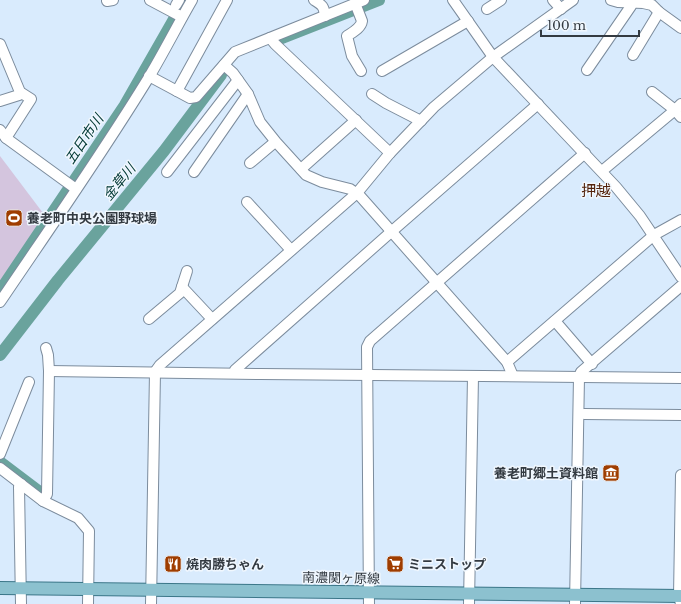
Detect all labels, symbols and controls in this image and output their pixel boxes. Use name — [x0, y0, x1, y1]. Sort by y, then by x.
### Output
scale bar — [541, 12, 639, 38]
text: 100 m — [547, 18, 586, 33]
water label: 五日市川 — [61, 109, 108, 167]
water label: 金草川 — [99, 158, 140, 204]
district label: 押越 — [581, 181, 611, 200]
sports icon: 養老町中央公園野球場 — [4, 208, 24, 228]
place label: 養老町中央公園野球場 — [27, 210, 157, 227]
museum icon: 養老町郷土資料館 — [601, 463, 621, 483]
place label: 養老町郷土資料館 — [494, 465, 598, 482]
restaurant icon: 焼肉勝ちゃん — [163, 554, 183, 574]
supermarket icon: ミニストップ — [385, 554, 405, 574]
place label: 焼肉勝ちゃん — [186, 556, 264, 573]
place label: ミニストップ — [408, 556, 486, 573]
street label: 南濃関ヶ原線 — [302, 569, 380, 587]

